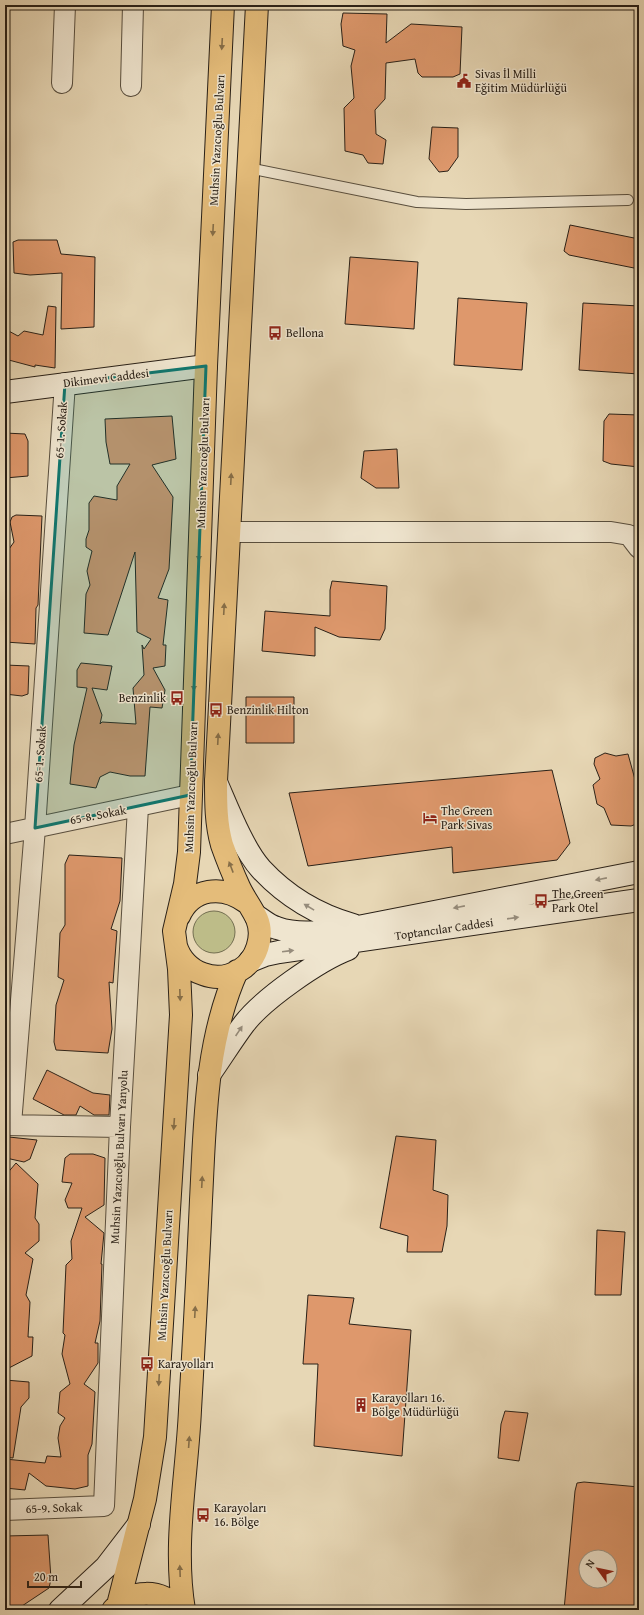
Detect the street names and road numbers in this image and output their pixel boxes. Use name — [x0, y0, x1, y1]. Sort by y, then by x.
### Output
street label: Muhsin Yazıcıoğlu Bulvarı — [205, 73, 228, 206]
street label: Dikimevi Caddesi — [62, 364, 150, 391]
street label: Muhsin Yazıcıoğlu Bulvarı — [192, 397, 213, 529]
street label: 65-1. Sokak — [50, 400, 71, 459]
street label: Muhsin Yazıcıoğlu Bulvarı — [180, 721, 201, 853]
street label: 65-1. Sokak — [29, 724, 50, 783]
street label: 65-8. Sokak — [68, 801, 128, 828]
street label: Toptancılar Caddesi — [393, 913, 495, 944]
street label: Muhsin Yazıcıoğlu Bulvarı Yanyolu — [105, 1069, 132, 1244]
street label: Muhsin Yazıcıoğlu Bulvarı — [153, 1208, 176, 1341]
street label: 65-9. Sokak — [25, 1498, 84, 1517]

